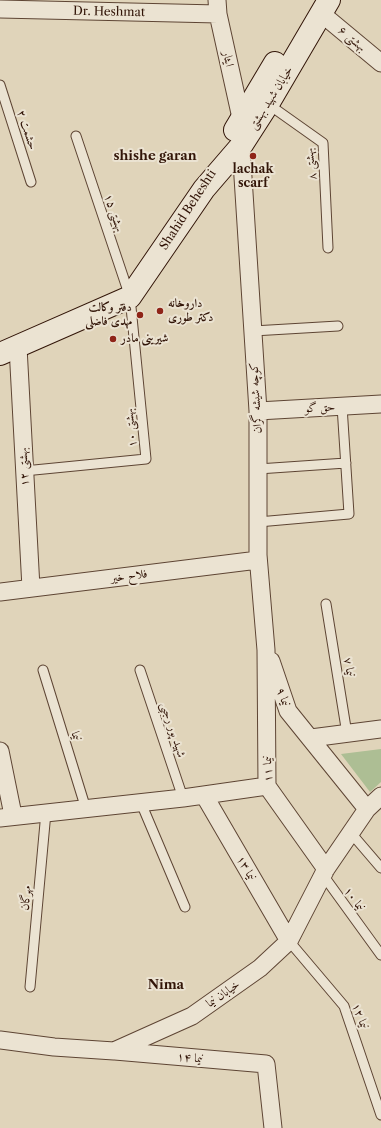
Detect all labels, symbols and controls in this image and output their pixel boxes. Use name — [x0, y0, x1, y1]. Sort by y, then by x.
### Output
street label: Dr. Heshmat — [73, 4, 145, 20]
street label: بهشتی ۶ — [335, 23, 369, 55]
street label: ایثار — [219, 50, 237, 68]
street label: خیابان شهید بهشتی — [246, 64, 296, 132]
street label: حشمت ۲ — [14, 108, 40, 152]
street label: بهشتی ۸ — [302, 147, 320, 181]
district label: shishe garan — [113, 148, 197, 164]
marker: lachak scarf — [248, 151, 258, 161]
place label: lachak scarf — [233, 163, 273, 191]
street label: Shahid Beheshti — [157, 167, 219, 253]
street label: بهشتی ۱۵ — [101, 192, 127, 234]
place label: داروخانه دکتر طوری — [168, 297, 213, 325]
place label: دفتر وکالت مهدی فاضلی — [85, 301, 132, 329]
marker: داروخانه دکتر طوری — [155, 306, 165, 316]
marker: دفتر وکالت مهدی فاضلی — [135, 310, 145, 320]
place label: شیرینی مادر — [121, 332, 168, 346]
marker: شیرینی مادر — [108, 334, 118, 344]
street label: کوچه شیشه گران — [247, 362, 265, 434]
street label: حق گو — [304, 400, 336, 416]
street label: بهشتی ۱۰ — [122, 408, 140, 448]
street label: بهشتی ۱۲ — [16, 447, 32, 487]
street label: فلاح خیر — [110, 567, 148, 585]
street label: نیما ۷ — [340, 656, 358, 678]
street label: نیما ۹ — [273, 686, 293, 708]
street label: شهید پور رجبی — [157, 701, 189, 759]
street label: نیما — [68, 730, 84, 742]
street label: نیما ۱۱ — [260, 756, 276, 782]
street label: نیما ۱۳ — [233, 853, 259, 883]
street label: نیما ۱۰ — [340, 884, 368, 914]
street label: مهرگان — [18, 885, 34, 911]
district label: Nima — [148, 977, 184, 993]
street label: خیابان نیما — [203, 977, 243, 1011]
street label: نیما ۱۲ — [349, 1001, 371, 1031]
street label: نیما ۱۴ — [176, 1050, 204, 1066]

